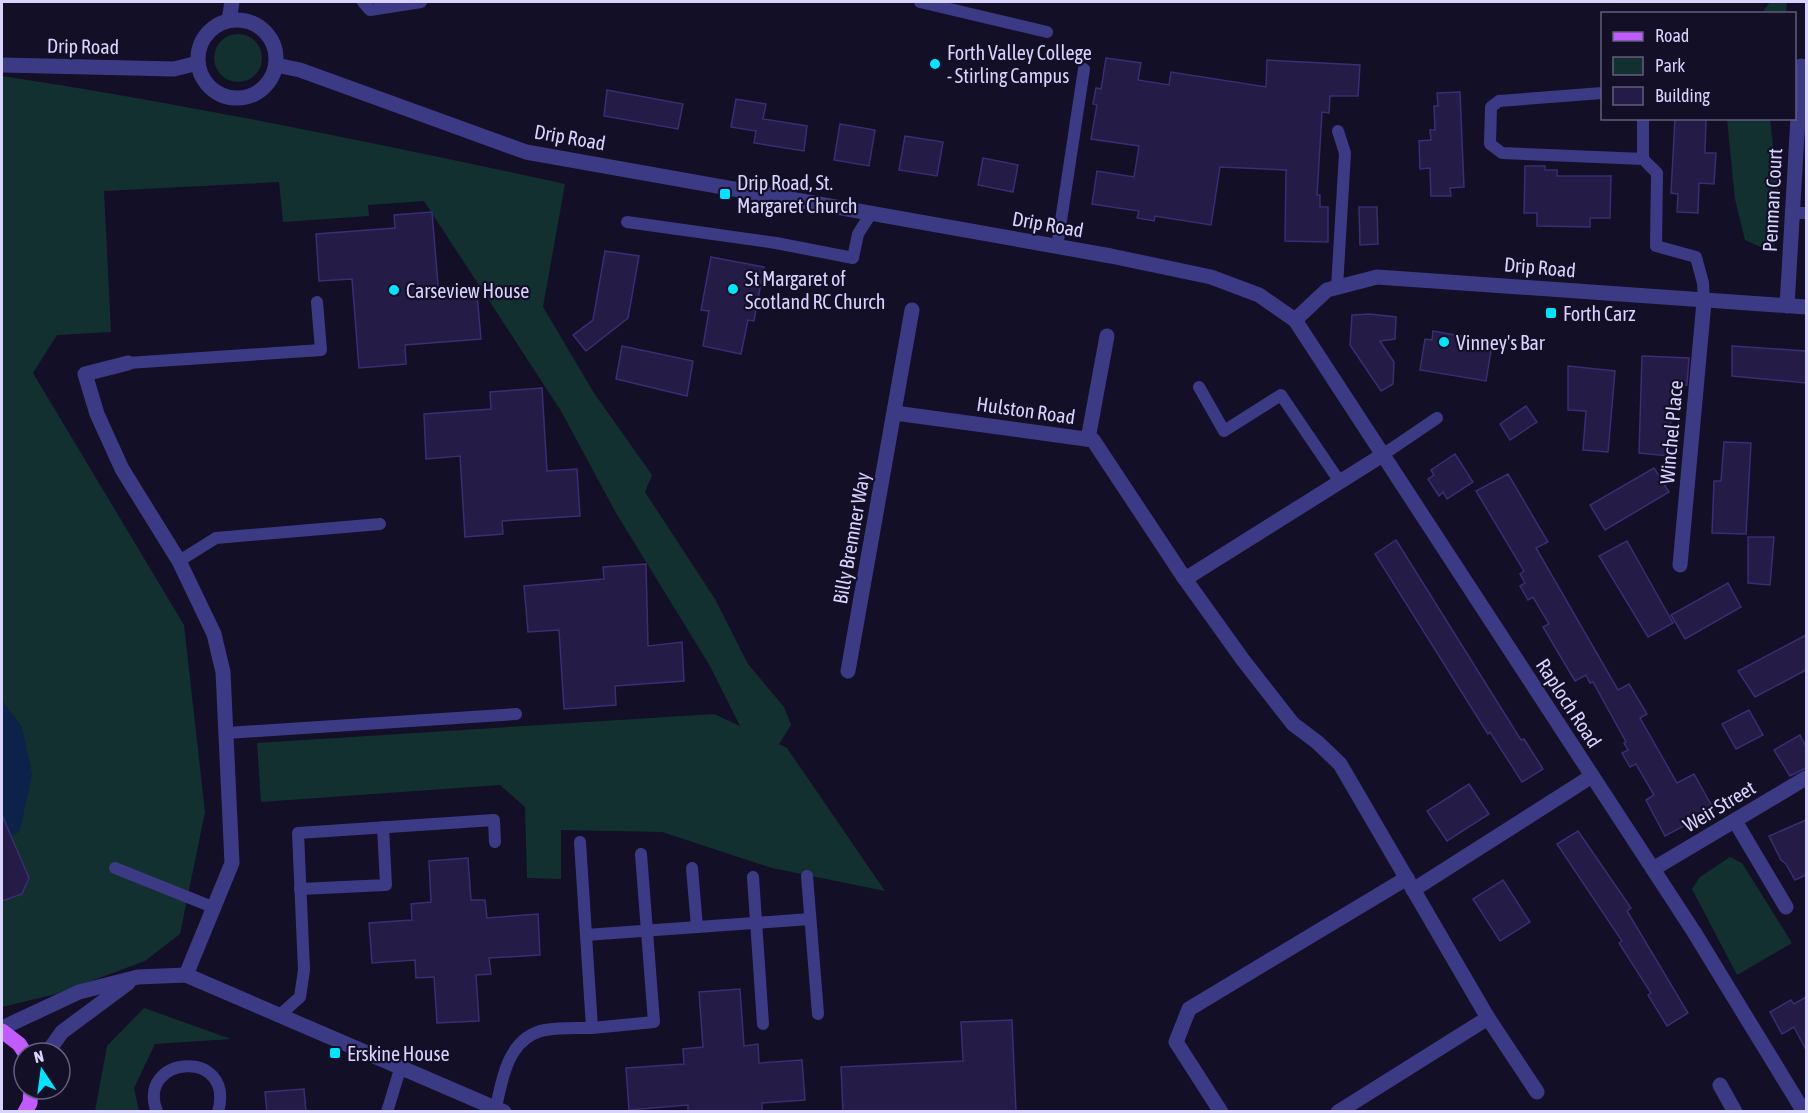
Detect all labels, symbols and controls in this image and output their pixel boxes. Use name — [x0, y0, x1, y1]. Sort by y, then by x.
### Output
legend — [1601, 12, 1796, 120]
text: Road — [1655, 25, 1689, 46]
street label: Drip Road — [47, 34, 119, 58]
place label: Forth Valley College - Stirling Campus — [947, 41, 1092, 87]
text: Park — [1655, 55, 1685, 76]
marker: Forth Valley College - Stirling Campus — [928, 57, 942, 71]
text: Building — [1655, 85, 1710, 106]
street label: Drip Road — [532, 119, 608, 155]
street label: Penman Court — [1758, 147, 1786, 253]
place label: Drip Road, St. Margaret Church — [737, 171, 857, 217]
marker: Drip Road, St. Margaret Church — [718, 187, 732, 201]
street label: Drip Road — [1010, 206, 1086, 242]
street label: Drip Road — [1503, 252, 1577, 282]
place label: St Margaret of Scotland RC Church — [745, 267, 885, 313]
place label: Carseview House — [406, 279, 529, 302]
marker: St Margaret of Scotland RC Church — [726, 282, 740, 296]
marker: Carseview House — [387, 283, 401, 297]
place label: Forth Carz — [1563, 302, 1635, 325]
marker: Forth Carz — [1544, 306, 1558, 320]
place label: Vinney's Bar — [1456, 331, 1546, 354]
marker: Vinney's Bar — [1437, 335, 1451, 349]
street label: Winchel Place — [1655, 379, 1687, 485]
street label: Hulston Road — [975, 392, 1077, 428]
street label: Billy Bremner Way — [828, 470, 874, 606]
street label: Raploch Road — [1532, 654, 1606, 752]
street label: Weir Street — [1679, 775, 1759, 836]
north arrow — [12, 1041, 72, 1101]
place label: Erskine House — [347, 1042, 450, 1065]
marker: Erskine House — [328, 1046, 342, 1060]
text: N — [32, 1047, 45, 1066]

